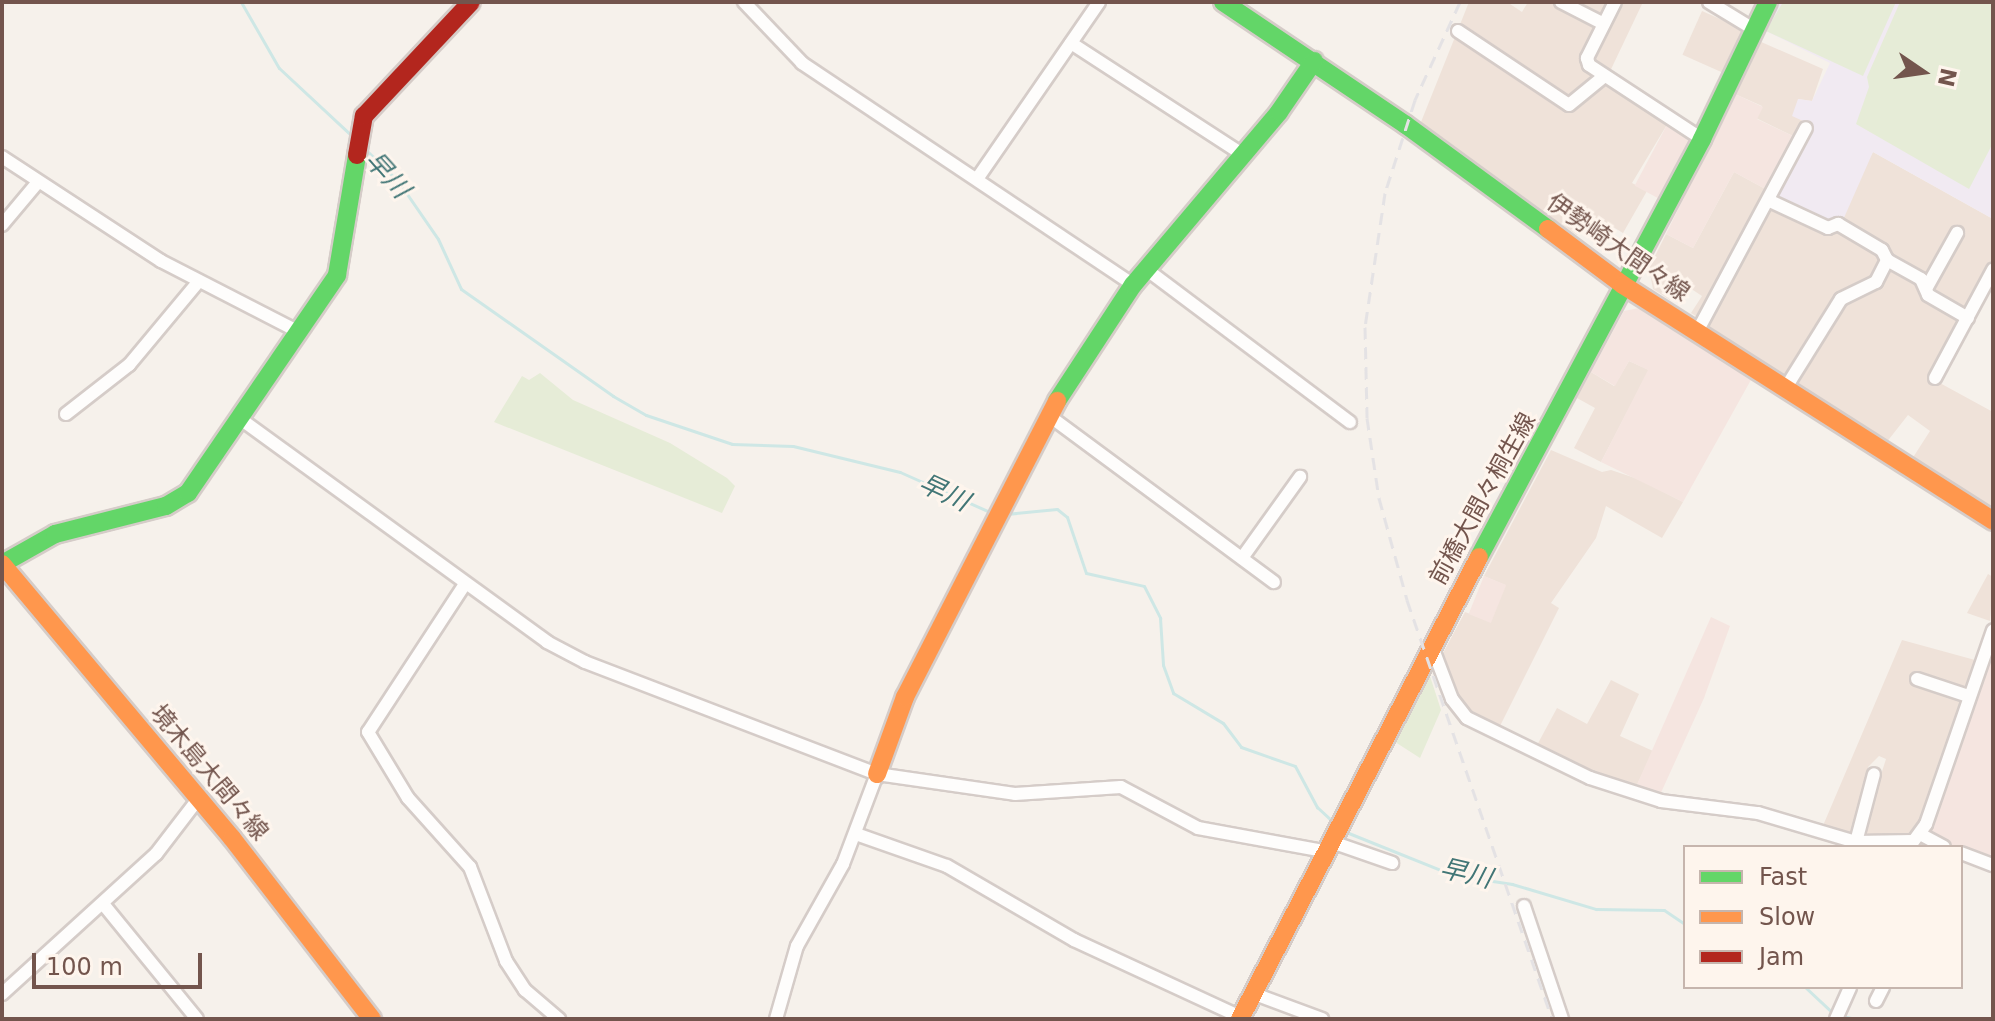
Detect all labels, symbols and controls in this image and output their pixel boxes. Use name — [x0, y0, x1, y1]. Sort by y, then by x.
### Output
north arrow — [1883, 32, 1963, 112]
text: N — [1933, 66, 1961, 89]
water label: 早川 — [358, 145, 416, 205]
street label: 伊勢崎大間々線 — [1541, 188, 1695, 308]
street label: 前橋大間々桐生線 — [1424, 408, 1542, 590]
water label: 早川 — [914, 468, 974, 518]
street label: 境木島大間々線 — [144, 699, 274, 847]
legend — [1683, 845, 1963, 989]
water label: 早川 — [1437, 853, 1495, 895]
text: Fast — [1759, 863, 1807, 891]
text: Slow — [1759, 903, 1815, 931]
scale bar — [36, 937, 206, 987]
text: Jam — [1759, 943, 1804, 971]
text: 100 m — [46, 953, 123, 981]

